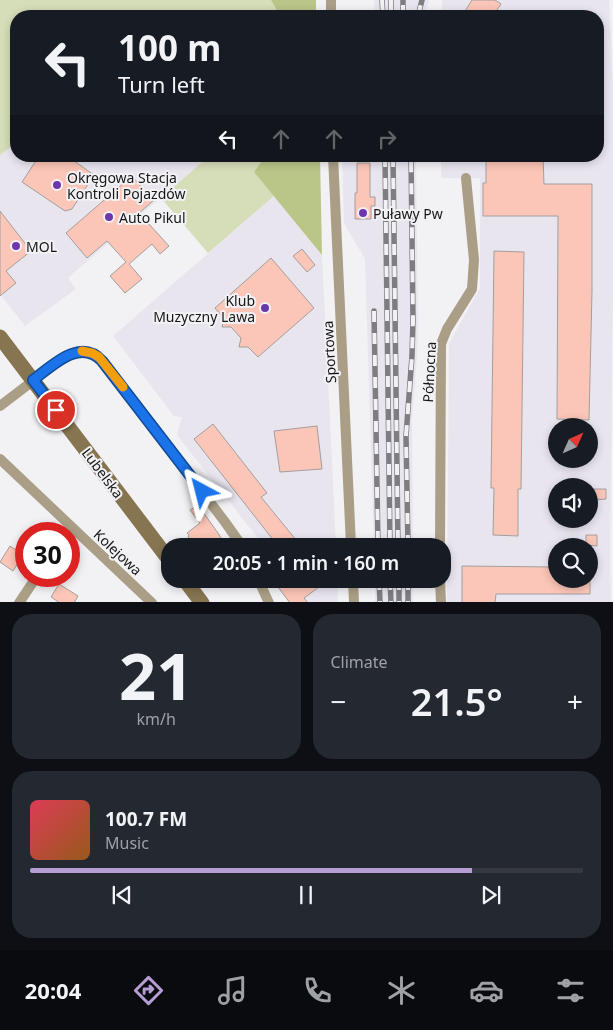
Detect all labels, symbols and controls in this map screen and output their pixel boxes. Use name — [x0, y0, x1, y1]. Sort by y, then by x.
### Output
text: 100 m — [118, 24, 221, 71]
icon: left — [35, 30, 100, 95]
text: Turn left — [118, 69, 205, 99]
icon: left — [214, 125, 242, 153]
icon: ahead — [267, 125, 295, 153]
icon: ahead — [320, 125, 348, 153]
icon: right — [373, 125, 401, 153]
place label: Okręgowa Stacja Kontroli Pojazdów — [67, 168, 185, 203]
marker: Okręgowa Stacja Kontroli Pojazdów — [51, 179, 63, 191]
place label: Puławy Pw — [373, 204, 443, 223]
marker: Puławy Pw — [357, 207, 369, 219]
place label: Auto Pikul — [119, 208, 186, 227]
marker: Auto Pikul — [103, 211, 115, 223]
place label: MOL — [26, 237, 57, 256]
marker: MOL — [10, 240, 22, 252]
place label: Klub Muzyczny Lawa — [153, 291, 255, 326]
marker: Klub Muzyczny Lawa — [259, 302, 271, 314]
street label: Sportowa — [318, 320, 340, 384]
street label: Północna — [418, 341, 440, 403]
pin — [35, 389, 77, 431]
icon: arrive — [42, 396, 70, 424]
north arrow — [548, 418, 598, 468]
map controls — [548, 418, 598, 588]
street label: Lubelska — [78, 444, 128, 502]
position arrow — [175, 464, 227, 516]
button: sound — [548, 478, 598, 528]
speed limit sign: 30 — [15, 522, 80, 587]
street label: Kolejowa — [90, 525, 146, 579]
button: search — [548, 538, 598, 588]
text: 20:05 · 1 min · 160 m — [213, 550, 399, 576]
text: 21 — [119, 631, 193, 719]
text: Climate — [331, 651, 388, 673]
text: 21.5° — [411, 675, 503, 727]
text: − — [331, 682, 347, 720]
text: + — [567, 682, 583, 720]
text: km/h — [137, 708, 176, 730]
text: 100.7 FM — [105, 806, 187, 832]
text: Music — [105, 832, 149, 854]
icon: previous — [108, 881, 136, 909]
icon: pause — [292, 881, 320, 909]
icon: next — [477, 881, 505, 909]
icon: directions — [131, 973, 166, 1008]
icon: music — [215, 973, 250, 1008]
icon: phone — [300, 973, 335, 1008]
icon: climate — [384, 973, 419, 1008]
icon: car — [469, 973, 504, 1008]
icon: filters — [553, 973, 588, 1008]
text: 20:04 — [25, 975, 81, 1005]

